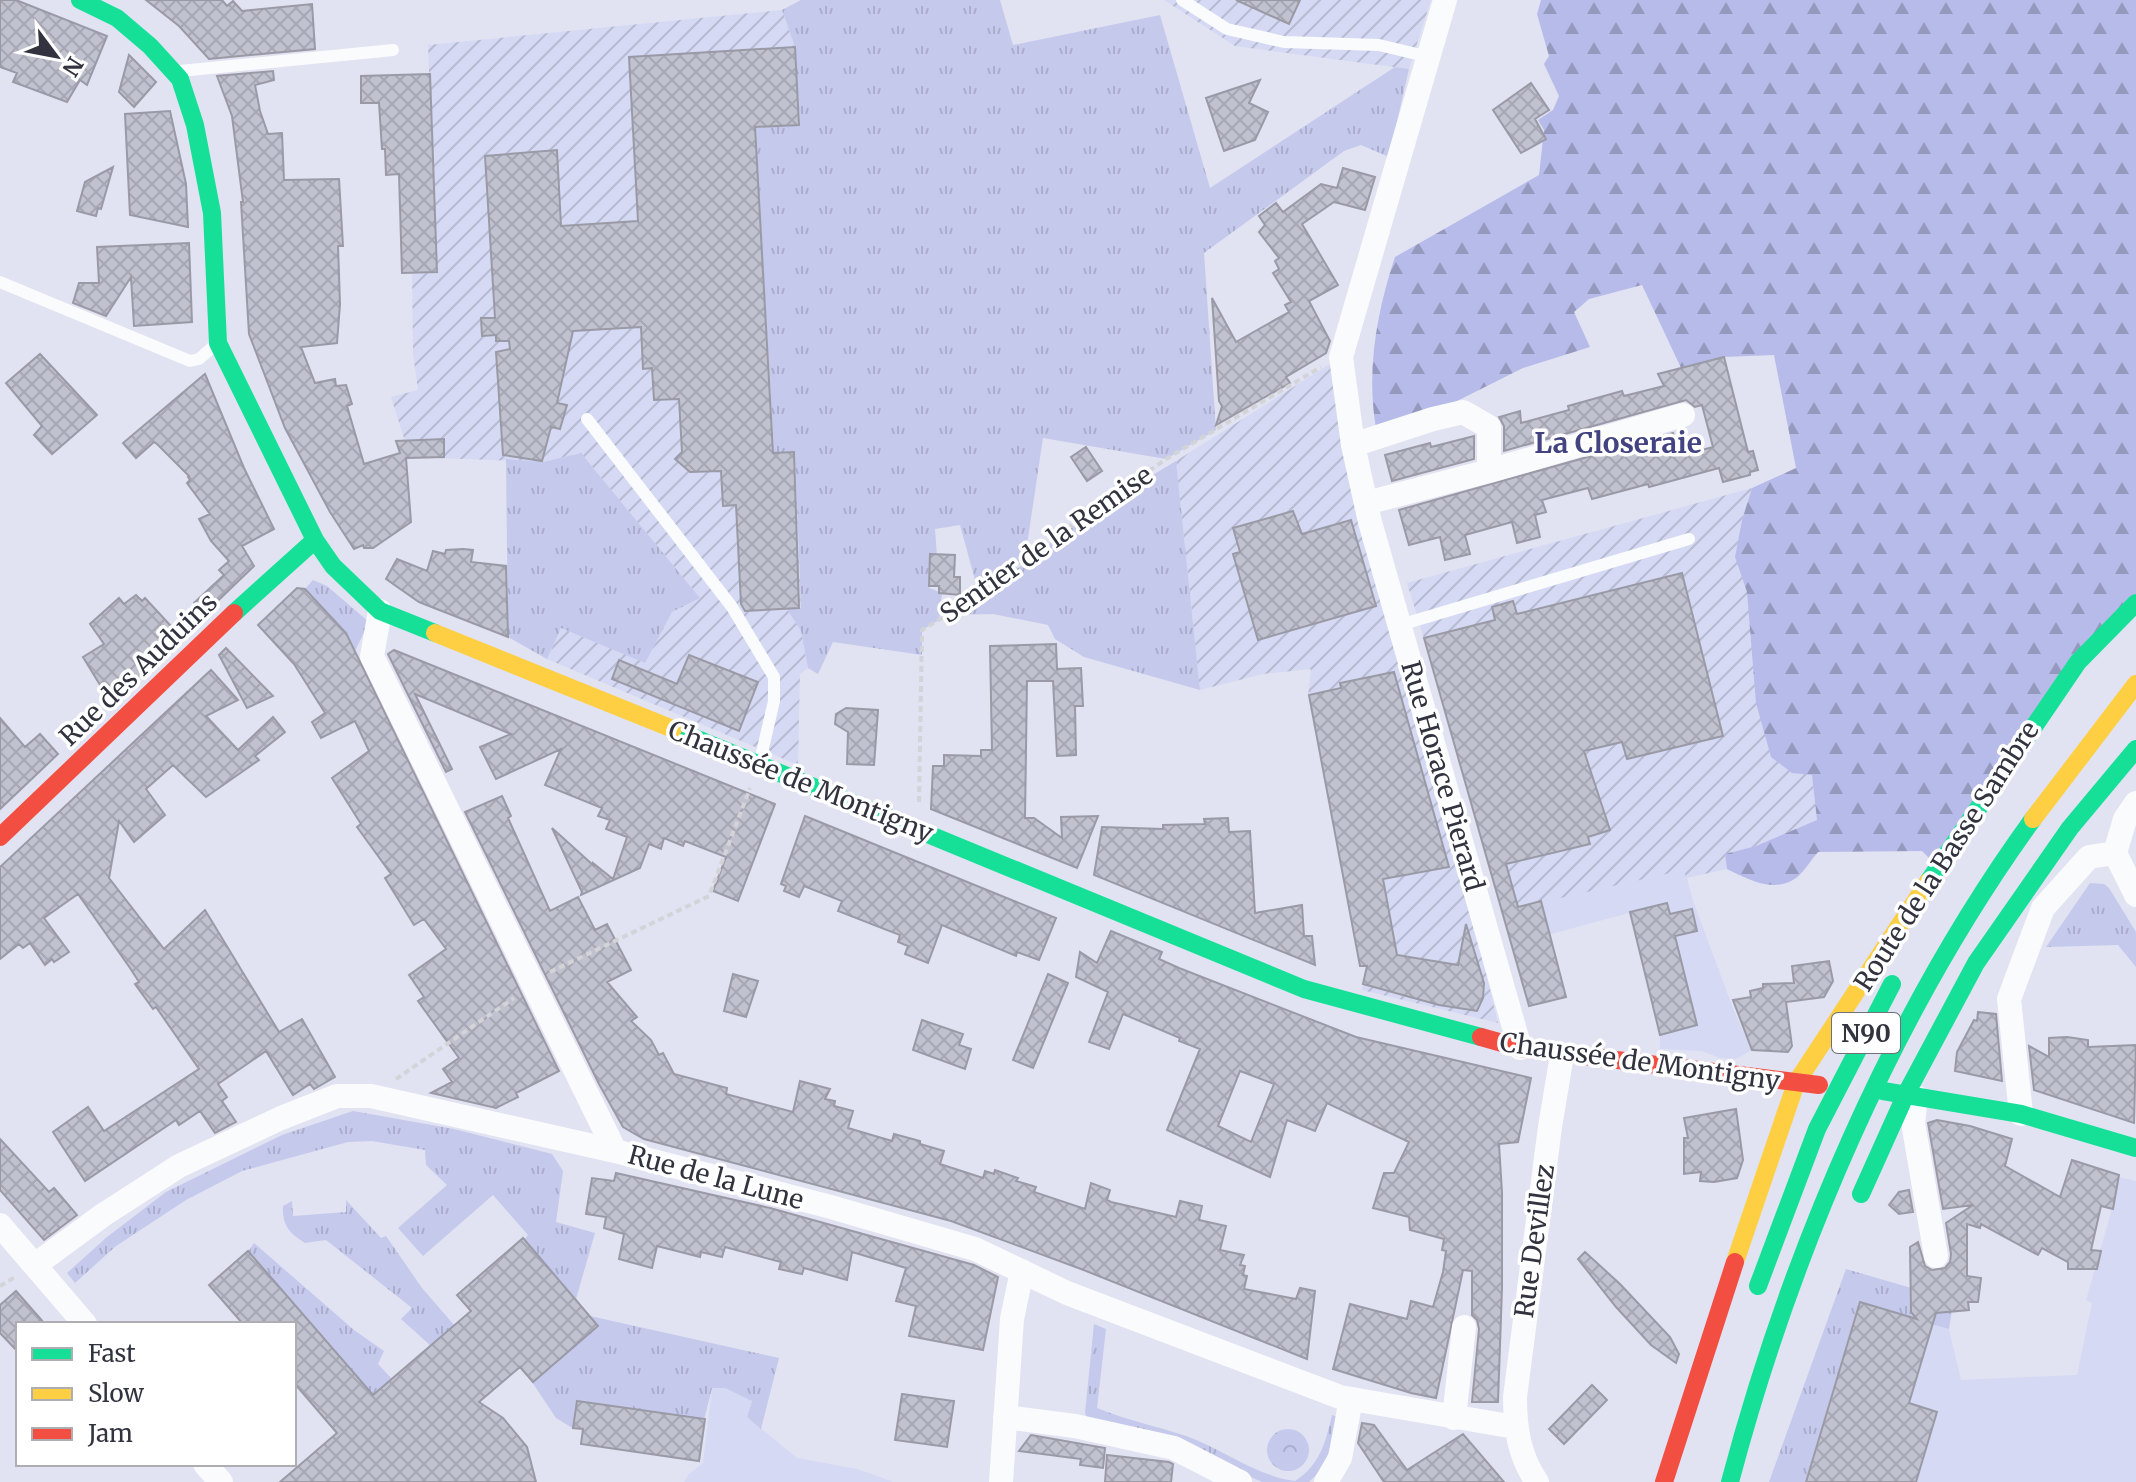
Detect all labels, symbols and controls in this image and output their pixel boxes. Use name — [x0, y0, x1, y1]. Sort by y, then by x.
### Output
north arrow — [16, 16, 96, 96]
text: N — [56, 52, 89, 82]
district label: La Closeraie — [1534, 425, 1702, 461]
street label: Sentier de la Remise — [933, 458, 1159, 630]
street label: Rue des Auduins — [52, 585, 224, 753]
street label: Rue Horace Pierard — [1394, 657, 1492, 895]
street label: Chaussée de Montigny — [664, 713, 939, 850]
street label: Route de la Basse Sambre — [1846, 715, 2046, 997]
road number: N90 — [1832, 1013, 1900, 1053]
street label: Chaussée de Montigny — [1498, 1025, 1783, 1097]
street label: Rue de la Lune — [625, 1138, 807, 1216]
street label: Rue Devillez — [1507, 1162, 1561, 1320]
legend — [16, 1322, 296, 1466]
text: Fast — [88, 1338, 136, 1369]
text: Slow — [88, 1378, 144, 1409]
text: Jam — [87, 1418, 133, 1449]

